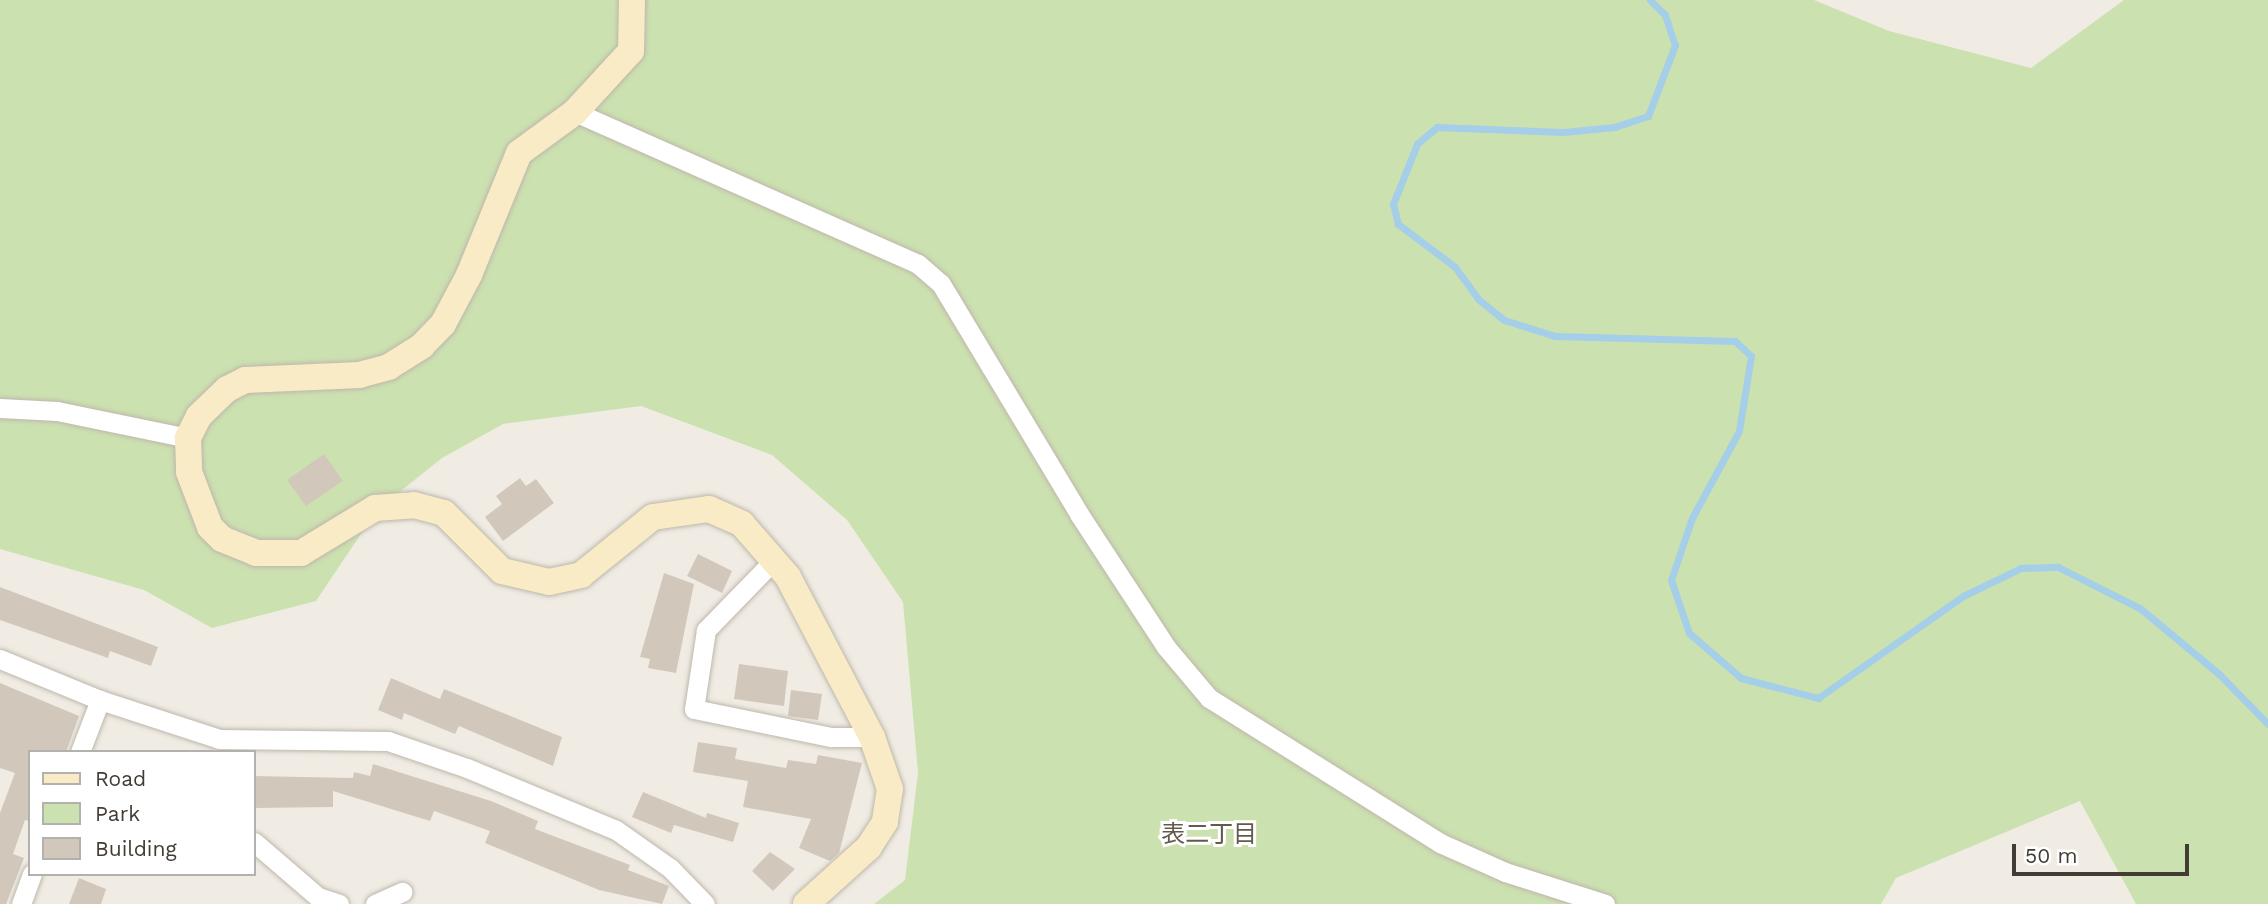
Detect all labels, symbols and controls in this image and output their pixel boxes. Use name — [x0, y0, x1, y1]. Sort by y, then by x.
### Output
legend — [28, 750, 256, 876]
text: Road — [95, 766, 146, 791]
text: Park — [95, 801, 140, 826]
district label: 表二丁目 — [1161, 821, 1257, 849]
scale bar — [2016, 830, 2193, 874]
text: Building — [95, 836, 177, 861]
text: 50 m — [2025, 843, 2077, 868]

